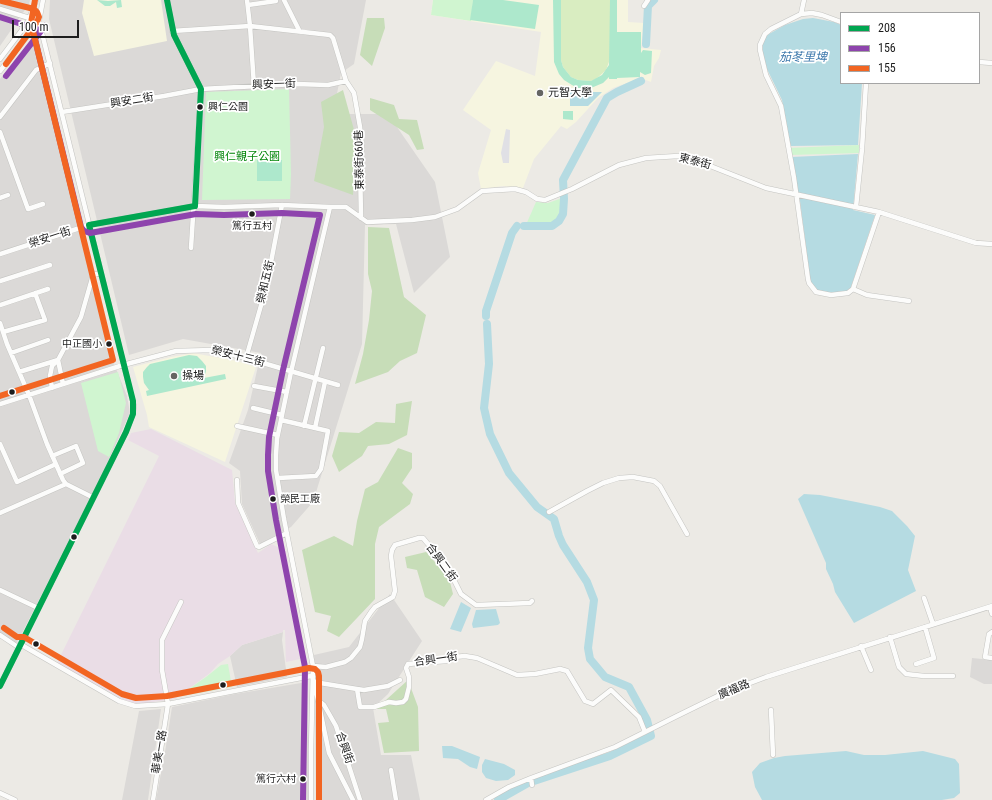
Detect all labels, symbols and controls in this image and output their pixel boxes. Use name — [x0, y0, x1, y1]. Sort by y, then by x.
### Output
scale bar — [14, 12, 81, 38]
legend — [840, 12, 980, 84]
text: 100 m — [19, 20, 49, 34]
text: 208 — [878, 21, 896, 35]
text: 156 — [878, 41, 896, 55]
water label: 茄苳里埤 — [779, 51, 827, 65]
text: 155 — [878, 61, 896, 75]
street label: 興安一街 — [252, 78, 296, 92]
place label: 元智大學 — [548, 86, 592, 100]
marker: 元智大學 — [535, 88, 545, 98]
street label: 興安二街 — [109, 91, 155, 111]
place label: 興仁公園 — [208, 101, 248, 113]
marker: 興仁公園 — [195, 102, 205, 112]
street label: 東泰街660巷 — [353, 130, 367, 190]
park label: 興仁親子公園 — [214, 150, 280, 164]
street label: 東泰街 — [677, 151, 713, 173]
marker: 篤行五村 — [247, 209, 257, 219]
place label: 篤行五村 — [232, 220, 272, 232]
street label: 榮安一街 — [27, 225, 73, 251]
street label: 榮和五街 — [255, 259, 277, 305]
place label: 中正國小 — [62, 338, 102, 350]
marker: 中正國小 — [104, 339, 114, 349]
street label: 榮安十三街 — [210, 344, 266, 370]
place label: 操場 — [182, 369, 204, 383]
marker: 操場 — [169, 371, 179, 381]
unlabelled marker — [7, 387, 17, 397]
place label: 榮民工廠 — [280, 493, 320, 505]
marker: 榮民工廠 — [268, 494, 278, 504]
unlabelled marker — [69, 532, 79, 542]
street label: 合興二街 — [423, 541, 459, 585]
unlabelled marker — [31, 639, 41, 649]
street label: 合興一街 — [413, 650, 459, 670]
street label: 廣福路 — [716, 677, 752, 703]
unlabelled marker — [218, 680, 228, 690]
street label: 華美一路 — [150, 729, 170, 775]
street label: 合興街 — [332, 730, 356, 766]
place label: 篤行六村 — [256, 773, 296, 785]
marker: 篤行六村 — [298, 774, 308, 784]

